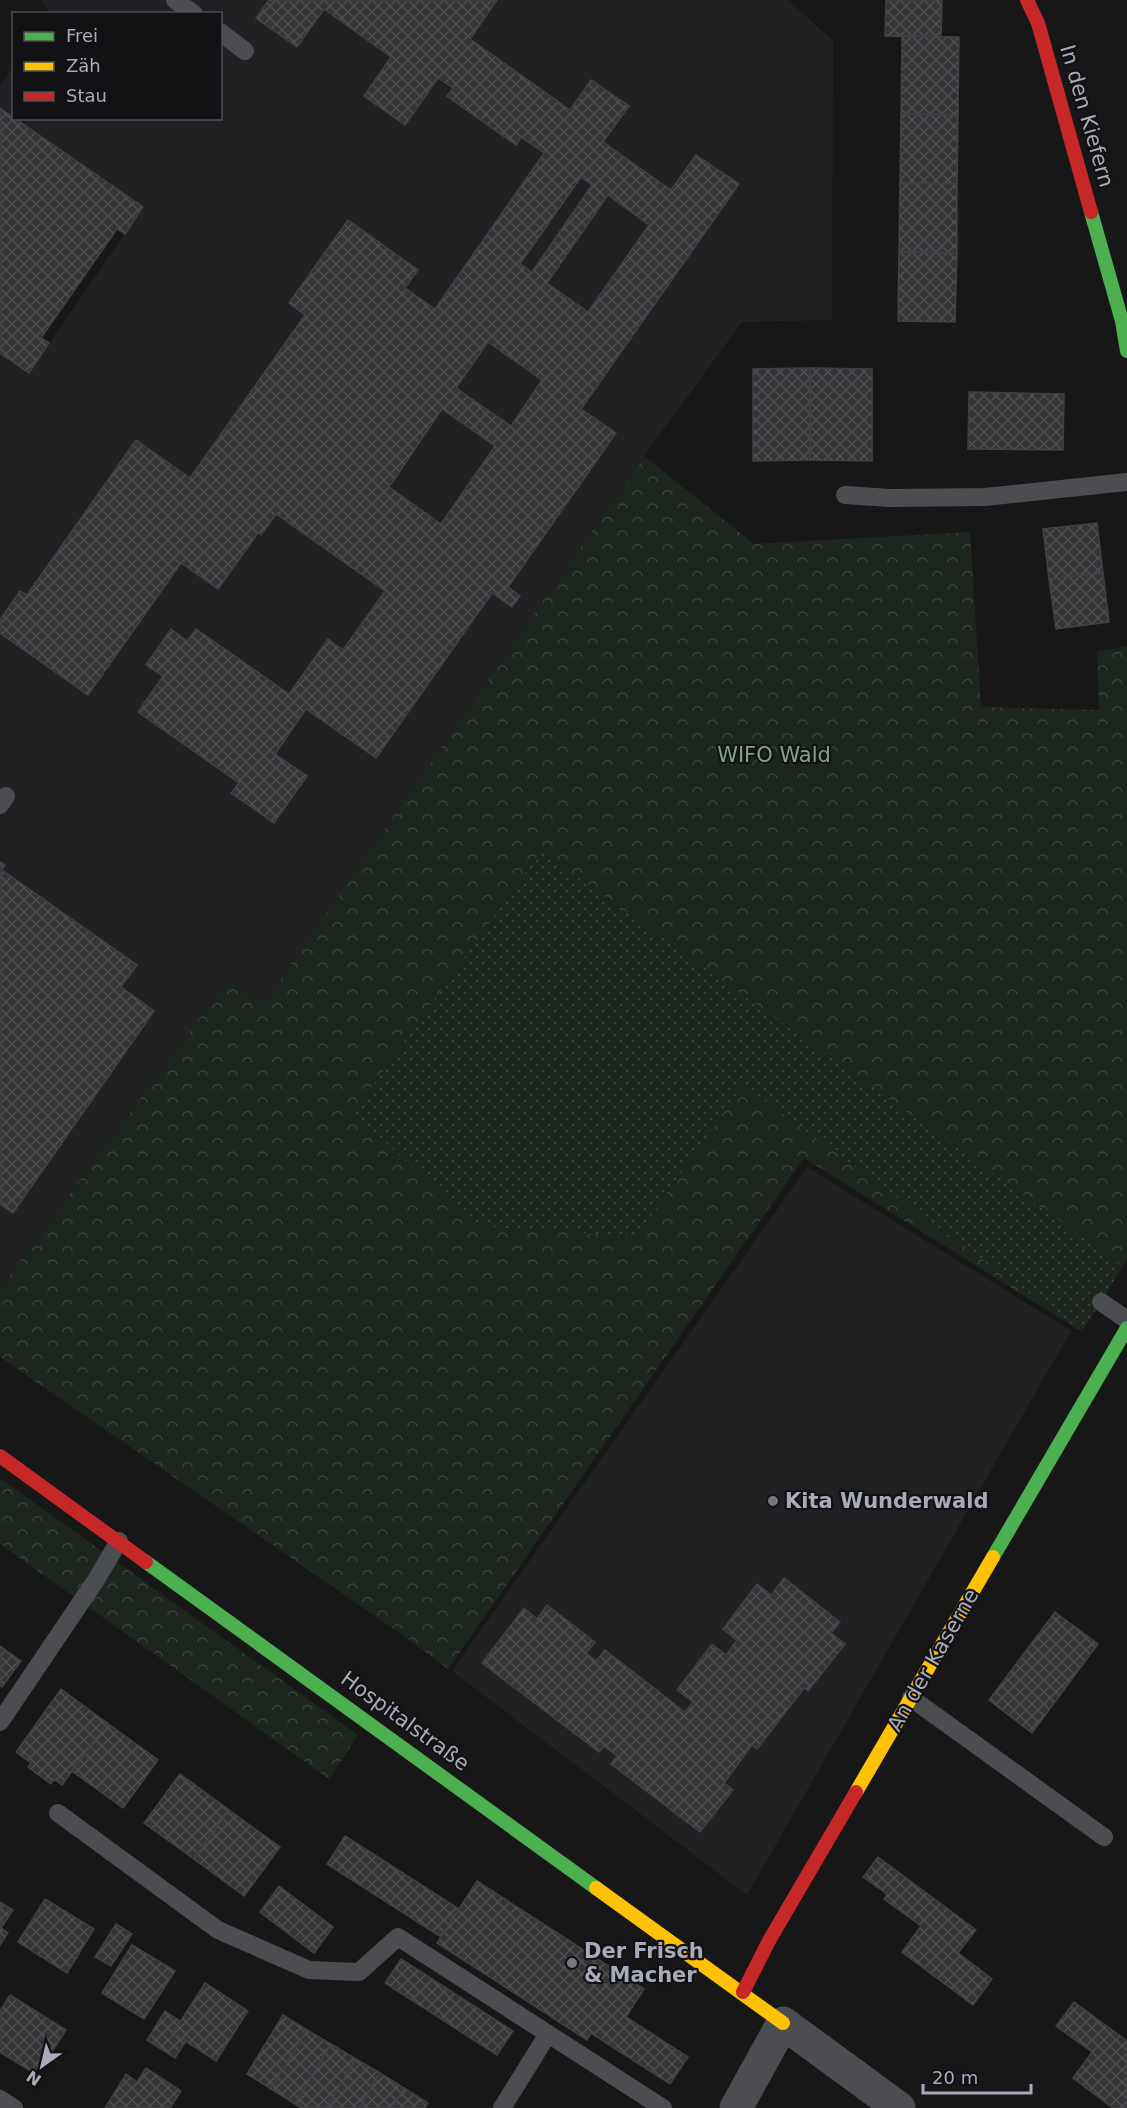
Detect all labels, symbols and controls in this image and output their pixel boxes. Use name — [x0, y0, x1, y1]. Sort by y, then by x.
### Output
legend — [12, 12, 222, 120]
text: Frei — [66, 25, 98, 46]
street label: In den Kiefern — [1055, 42, 1119, 190]
text: Zäh — [66, 55, 101, 76]
text: Stau — [66, 85, 107, 106]
park label: WIFO Wald — [717, 743, 831, 767]
place label: Kita Wunderwald — [785, 1489, 989, 1513]
marker: Kita Wunderwald — [766, 1494, 780, 1508]
street label: An der Kaserne — [882, 1584, 984, 1736]
street label: Hospitalstraße — [336, 1666, 474, 1776]
place label: Der Frisch & Macher — [584, 1939, 704, 1987]
marker: Der Frisch & Macher — [565, 1956, 579, 1970]
north arrow — [12, 2036, 72, 2096]
scale bar — [923, 2057, 1031, 2095]
text: N — [23, 2066, 45, 2090]
text: 20 m — [932, 2067, 978, 2088]

